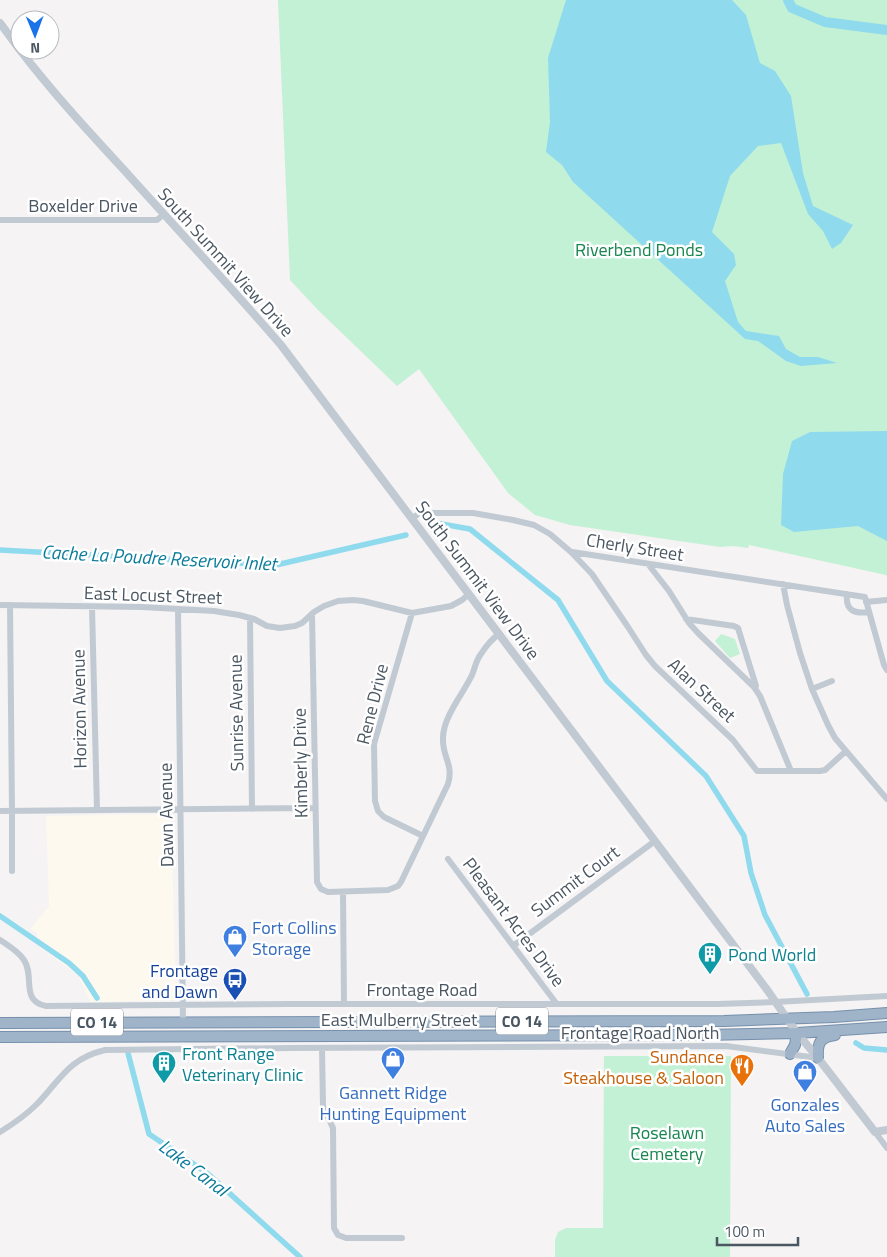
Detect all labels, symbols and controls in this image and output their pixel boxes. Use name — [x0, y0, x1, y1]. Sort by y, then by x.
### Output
north arrow — [10, 10, 60, 60]
text: N — [30, 38, 40, 59]
street label: South Summit View Drive — [151, 181, 301, 343]
street label: Boxelder Drive — [28, 192, 138, 219]
park label: Riverbend Ponds — [575, 236, 703, 263]
street label: South Summit View Drive — [409, 495, 547, 665]
street label: Cherly Street — [584, 526, 686, 568]
water label: Cache La Poudre Reservoir Inlet — [41, 536, 279, 578]
street label: East Locust Street — [84, 579, 223, 611]
street label: Horizon Avenue — [64, 649, 94, 769]
street label: Alan Street — [662, 652, 742, 729]
street label: Sunrise Avenue — [221, 654, 251, 772]
street label: Rene Drive — [349, 661, 395, 747]
street label: Kimberly Drive — [286, 708, 314, 818]
street label: Dawn Avenue — [152, 763, 180, 867]
street label: Summit Court — [525, 838, 626, 923]
street label: Pleasant Acres Drive — [456, 852, 572, 992]
place label: Fort Collins Storage — [252, 914, 337, 962]
shop icon: Fort Collins Storage — [222, 924, 248, 958]
building icon: Pond World — [697, 941, 723, 975]
place label: Pond World — [728, 941, 816, 968]
place label: Frontage and Dawn — [142, 957, 218, 1005]
bus stop icon: Frontage and Dawn — [222, 967, 248, 1001]
street label: Frontage Road — [367, 976, 477, 1003]
street label: East Mulberry Street — [321, 1006, 478, 1033]
road number: CO 14 — [496, 1008, 548, 1034]
road number: CO 14 — [71, 1009, 123, 1036]
street label: Frontage Road North — [561, 1019, 719, 1046]
place label: Front Range Veterinary Clinic — [182, 1040, 304, 1088]
place label: Sundance Steakhouse & Saloon — [563, 1043, 724, 1091]
shop icon: Gannett Ridge Hunting Equipment — [380, 1046, 406, 1080]
building icon: Front Range Veterinary Clinic — [151, 1050, 177, 1084]
restaurant icon: Sundance Steakhouse & Saloon — [729, 1053, 755, 1087]
shop icon: Gonzales Auto Sales — [792, 1059, 818, 1093]
place label: Gannett Ridge Hunting Equipment — [320, 1079, 467, 1127]
place label: Gonzales Auto Sales — [765, 1091, 845, 1139]
park label: Roselawn Cemetery — [630, 1119, 704, 1167]
water label: Lake Canal — [153, 1131, 236, 1204]
scale bar — [717, 1214, 798, 1246]
text: 100 m — [724, 1220, 765, 1243]

